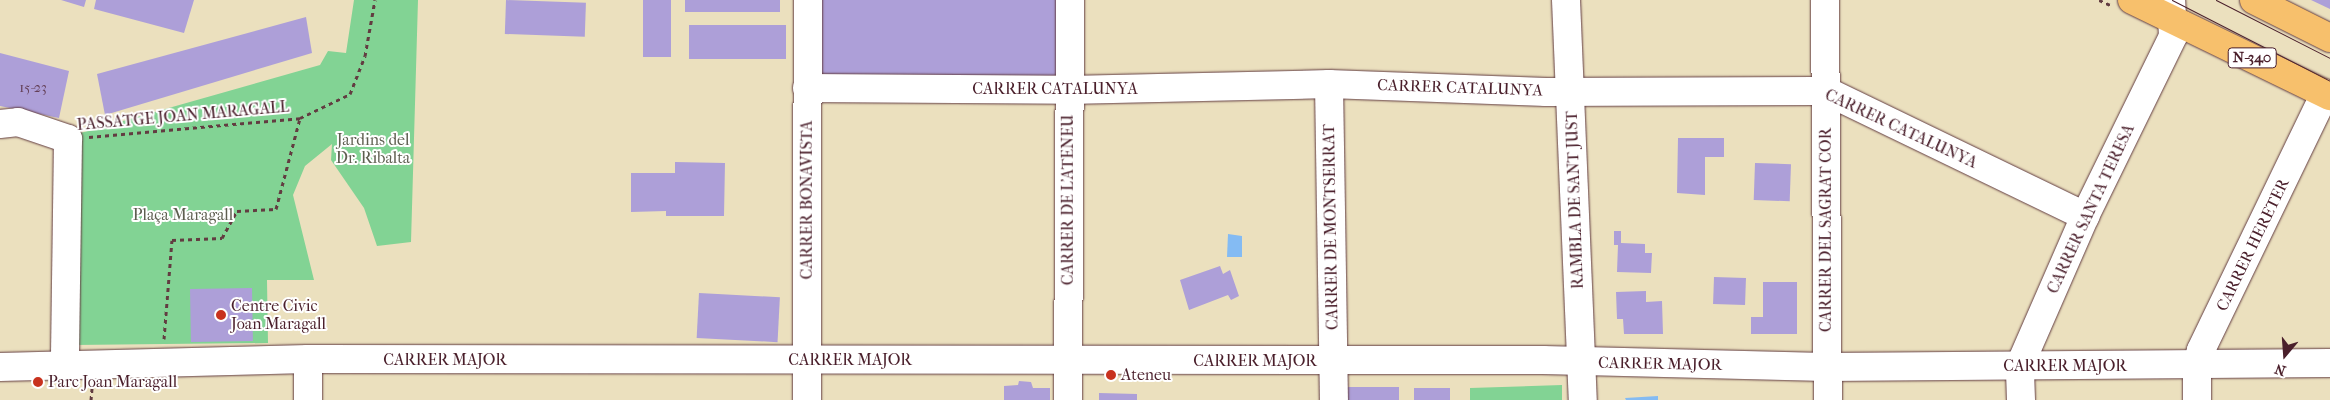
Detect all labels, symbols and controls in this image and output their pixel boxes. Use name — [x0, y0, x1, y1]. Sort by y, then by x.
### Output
road number: N-340 — [2227, 46, 2277, 70]
street label: CARRER CATALUNYA — [1377, 76, 1543, 100]
street label: CARRER CATALUNYA — [972, 79, 1138, 99]
house number: 15-23 — [19, 80, 47, 96]
street label: CARRER CATALUNYA — [1822, 85, 1980, 173]
street label: PASSATGE JOAN MARAGALL — [76, 97, 290, 135]
street label: RAMBLA DE SANT JUST — [1562, 111, 1588, 289]
street label: CARRER DE L'ATENEU — [1058, 115, 1078, 285]
street label: CARRER BONAVISTA — [797, 121, 817, 279]
street label: CARRER SANTA TERESA — [2043, 121, 2139, 297]
street label: CARRER DE MONTSERRAT — [1320, 124, 1342, 330]
street label: CARRER DEL SAGRAT COR — [1816, 128, 1836, 332]
park label: Jardins del Dr. Ribalta — [336, 130, 410, 168]
street label: CARRER HERETER — [2213, 176, 2293, 314]
park label: Plaça Maragall — [133, 205, 233, 225]
place label: Centre Civic Joan Maragall — [231, 296, 326, 334]
marker: Centre Civic Joan Maragall — [215, 309, 227, 321]
north arrow — [2260, 330, 2310, 380]
street label: CARRER MAJOR — [383, 350, 507, 370]
street label: CARRER MAJOR — [788, 350, 912, 370]
street label: CARRER MAJOR — [1193, 351, 1317, 371]
street label: CARRER MAJOR — [1598, 353, 1722, 375]
street label: CARRER MAJOR — [2003, 356, 2127, 376]
text: N — [2273, 360, 2288, 379]
place label: Ateneu — [1121, 365, 1171, 385]
marker: Ateneu — [1105, 369, 1117, 381]
place label: Parc Joan Maragall — [48, 372, 177, 392]
marker: Parc Joan Maragall — [32, 376, 44, 388]

